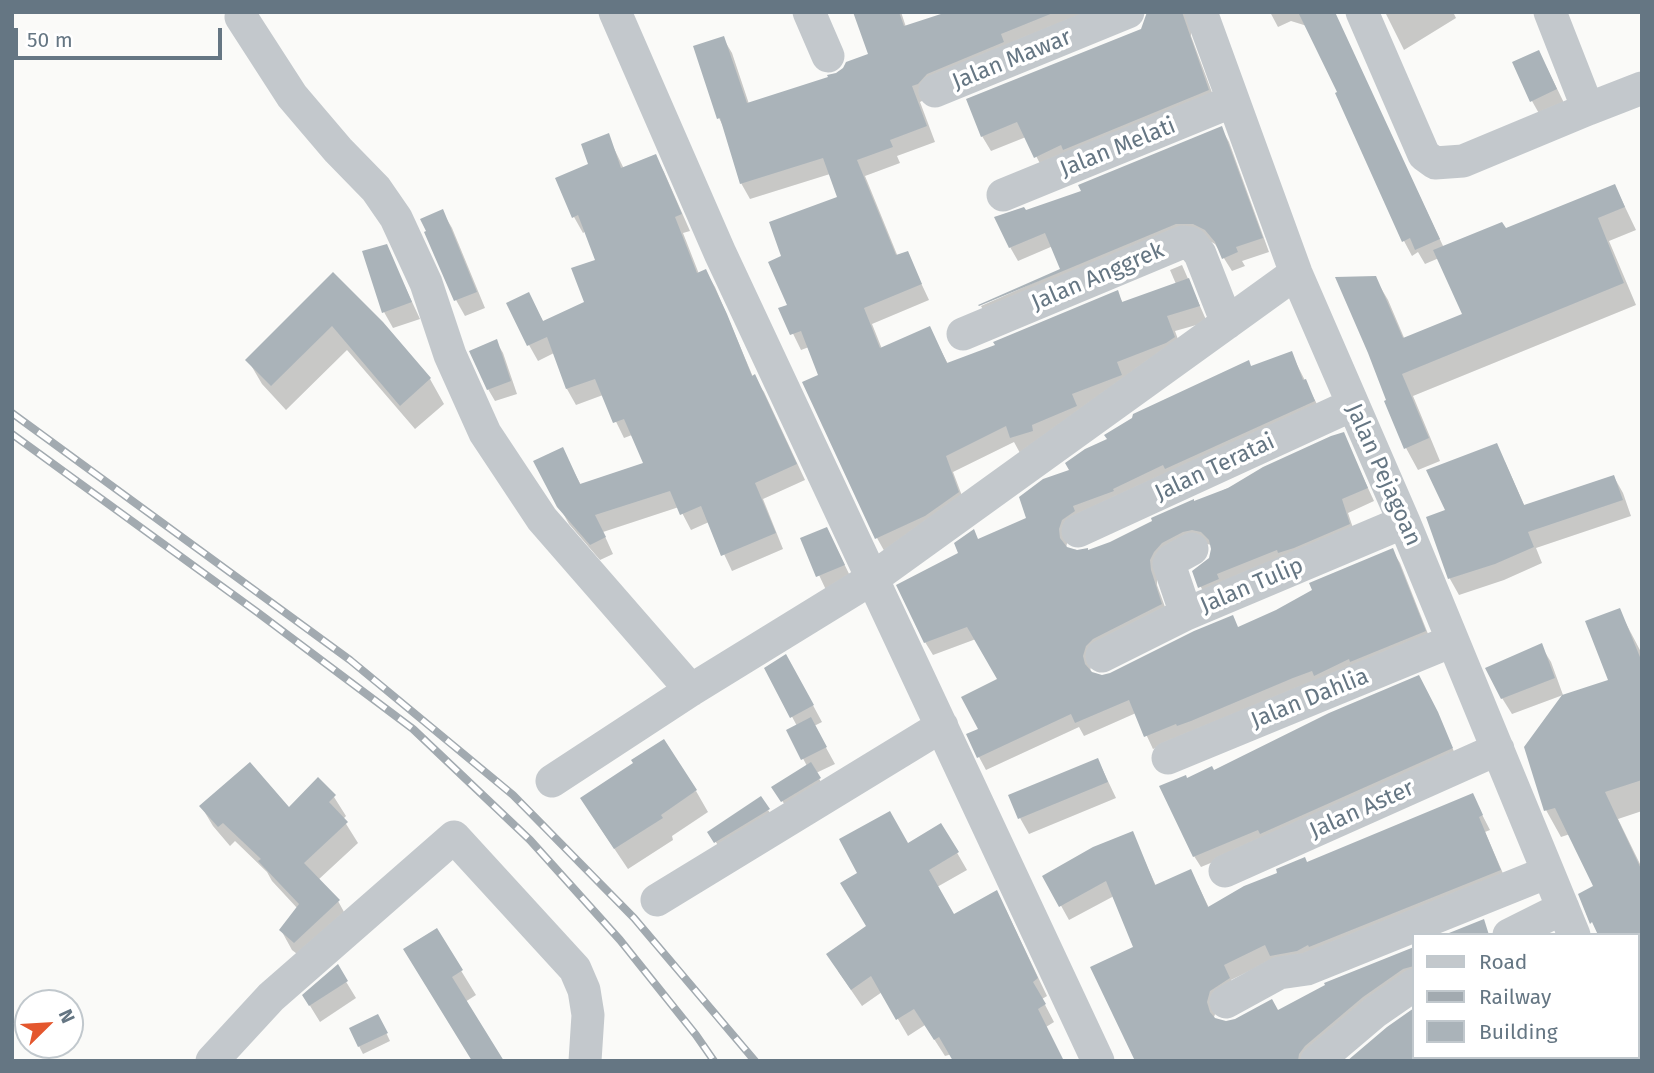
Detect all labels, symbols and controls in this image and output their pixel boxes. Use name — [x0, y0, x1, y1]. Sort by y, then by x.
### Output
scale bar — [18, 14, 226, 58]
street label: Jalan Mawar — [948, 24, 1076, 96]
text: 50 m — [27, 27, 73, 53]
street label: Jalan Melati — [1056, 112, 1180, 184]
street label: Jalan Anggrek — [1028, 237, 1168, 317]
street label: Jalan Pejagoan — [1339, 400, 1427, 550]
street label: Jalan Teratai — [1151, 428, 1279, 508]
street label: Jalan Tulip — [1196, 552, 1308, 620]
street label: Jalan Dahlia — [1247, 663, 1373, 735]
street label: Jalan Aster — [1306, 775, 1418, 845]
legend — [1412, 933, 1640, 1059]
text: Road — [1479, 949, 1527, 975]
text: Railway — [1479, 984, 1551, 1010]
north arrow — [14, 989, 84, 1059]
text: N — [54, 1006, 80, 1026]
text: Building — [1479, 1019, 1558, 1045]

